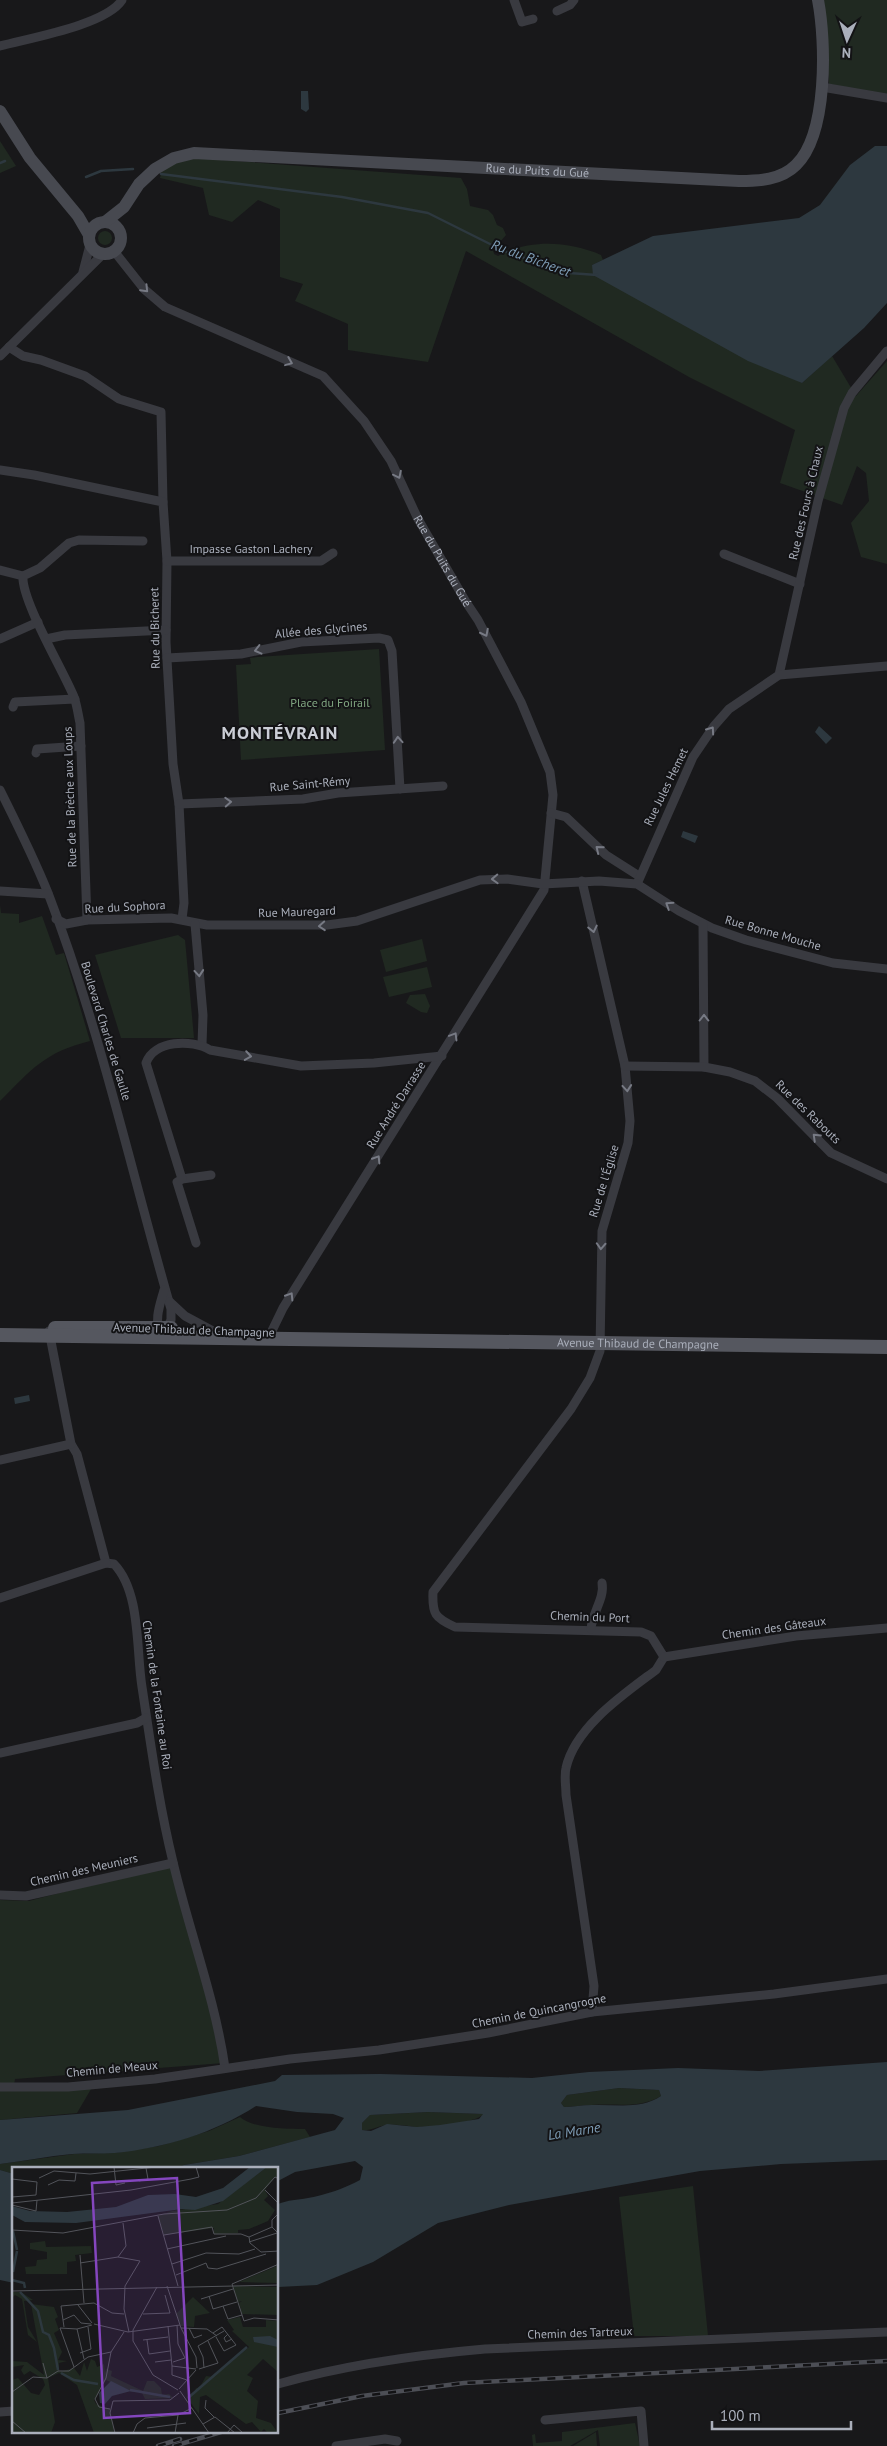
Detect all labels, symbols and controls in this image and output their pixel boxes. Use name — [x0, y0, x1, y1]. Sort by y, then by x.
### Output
north arrow — [822, 15, 872, 65]
text: N — [841, 44, 851, 62]
street label: Rue du Puits du Gué — [485, 160, 589, 180]
water label: Ru du Bicheret — [489, 235, 574, 281]
one-way arrow — [139, 283, 148, 292]
one-way arrow — [284, 355, 293, 366]
street label: Rue des Fours à Chaux — [785, 445, 826, 561]
one-way arrow — [392, 470, 402, 479]
street label: Rue du Puits du Gué — [410, 512, 475, 609]
street label: Impasse Gaston Lachery — [189, 541, 313, 556]
street label: Rue du Bicheret — [146, 587, 163, 669]
street label: Allée des Glycines — [274, 618, 368, 641]
one-way arrow — [479, 627, 489, 636]
one-way arrow — [253, 644, 262, 655]
park label: Place du Foirail — [290, 695, 370, 710]
district label: MONTÉVRAIN — [222, 721, 338, 744]
street label: Rue de la Brèche aux Loups — [60, 726, 79, 868]
one-way arrow — [705, 726, 714, 736]
one-way arrow — [392, 736, 403, 744]
street label: Rue Jules Hemet — [640, 745, 691, 828]
street label: Rue Saint-Rémy — [269, 772, 351, 794]
one-way arrow — [224, 797, 232, 807]
one-way arrow — [595, 845, 604, 854]
one-way arrow — [491, 874, 499, 885]
street label: Rue du Sophora — [84, 897, 166, 916]
one-way arrow — [665, 902, 675, 911]
street label: Rue Mauregard — [258, 903, 336, 920]
street label: Rue Bonne Mouche — [723, 912, 823, 953]
one-way arrow — [318, 920, 326, 931]
one-way arrow — [587, 924, 597, 933]
street label: Boulevard Charles de Gaulle — [78, 959, 135, 1102]
one-way arrow — [193, 969, 204, 977]
one-way arrow — [699, 1014, 709, 1022]
one-way arrow — [447, 1033, 457, 1042]
one-way arrow — [244, 1051, 253, 1061]
street label: Rue André Darrasse — [363, 1058, 428, 1151]
street label: Rue des Rabouts — [773, 1077, 844, 1147]
one-way arrow — [621, 1084, 632, 1092]
one-way arrow — [812, 1134, 821, 1143]
street label: Rue de l'Église — [585, 1143, 622, 1219]
one-way arrow — [371, 1155, 380, 1164]
one-way arrow — [596, 1242, 607, 1250]
one-way arrow — [284, 1293, 294, 1302]
street label: Avenue Thibaud de Champagne — [113, 1319, 275, 1340]
street label: Avenue Thibaud de Champagne — [557, 1335, 719, 1352]
street label: Chemin du Port — [550, 1608, 630, 1625]
street label: Chemin des Gâteaux — [721, 1613, 827, 1642]
street label: Chemin de la Fontaine au Roi — [140, 1619, 175, 1771]
street label: Chemin des Meuniers — [29, 1850, 139, 1889]
street label: Chemin de Quincangrogne — [471, 1990, 607, 2031]
street label: Chemin de Meaux — [65, 2057, 159, 2080]
water label: La Marne — [547, 2118, 602, 2144]
inset map — [12, 2167, 279, 2434]
street label: Chemin des Tartreux — [527, 2323, 633, 2342]
scale bar — [712, 2398, 851, 2430]
text: 100 m — [720, 2406, 761, 2425]

